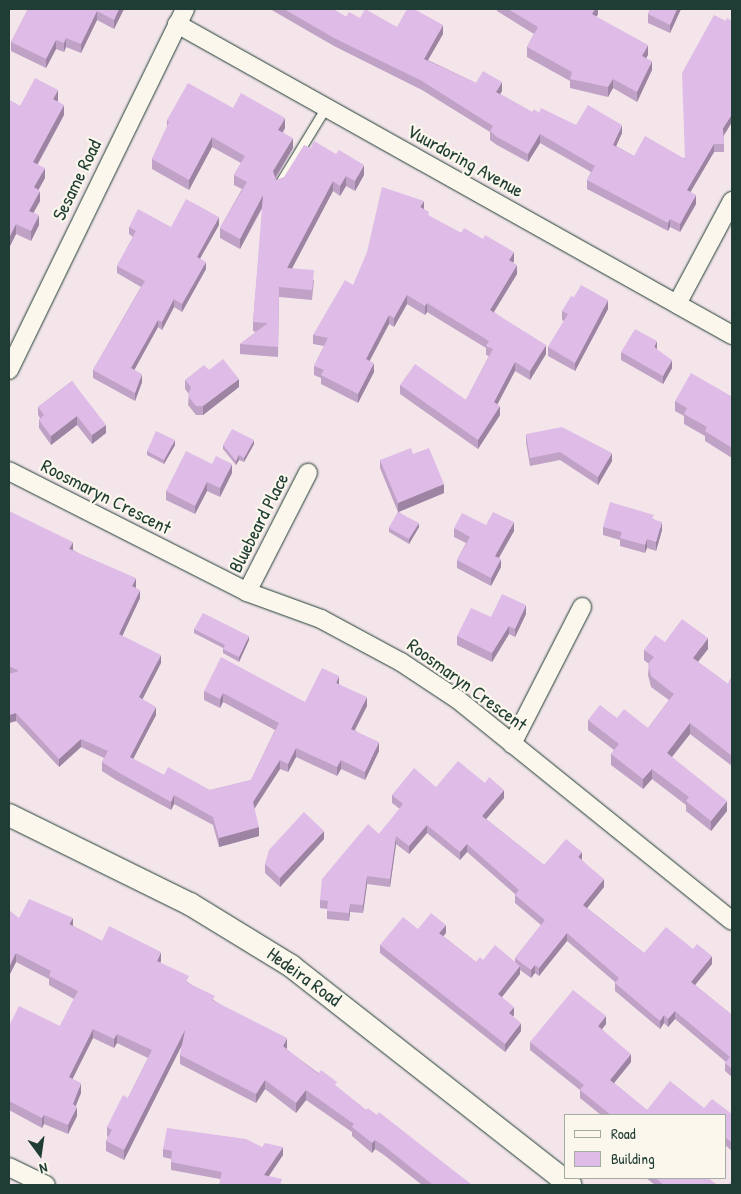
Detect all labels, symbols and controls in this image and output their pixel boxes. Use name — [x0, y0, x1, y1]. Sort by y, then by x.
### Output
street label: Vuurdoring Avenue — [403, 120, 527, 202]
street label: Sesame Road — [48, 136, 106, 224]
street label: Roosmaryn Crescent — [37, 454, 175, 540]
street label: Bluebeard Place — [224, 470, 294, 576]
street label: Roosmaryn Crescent — [403, 634, 531, 736]
street label: Hedeira Road — [263, 943, 345, 1011]
legend — [564, 1114, 726, 1179]
text: Road — [611, 1123, 636, 1144]
north arrow — [15, 1129, 65, 1179]
text: Building — [611, 1148, 655, 1169]
text: N — [38, 1159, 50, 1179]

